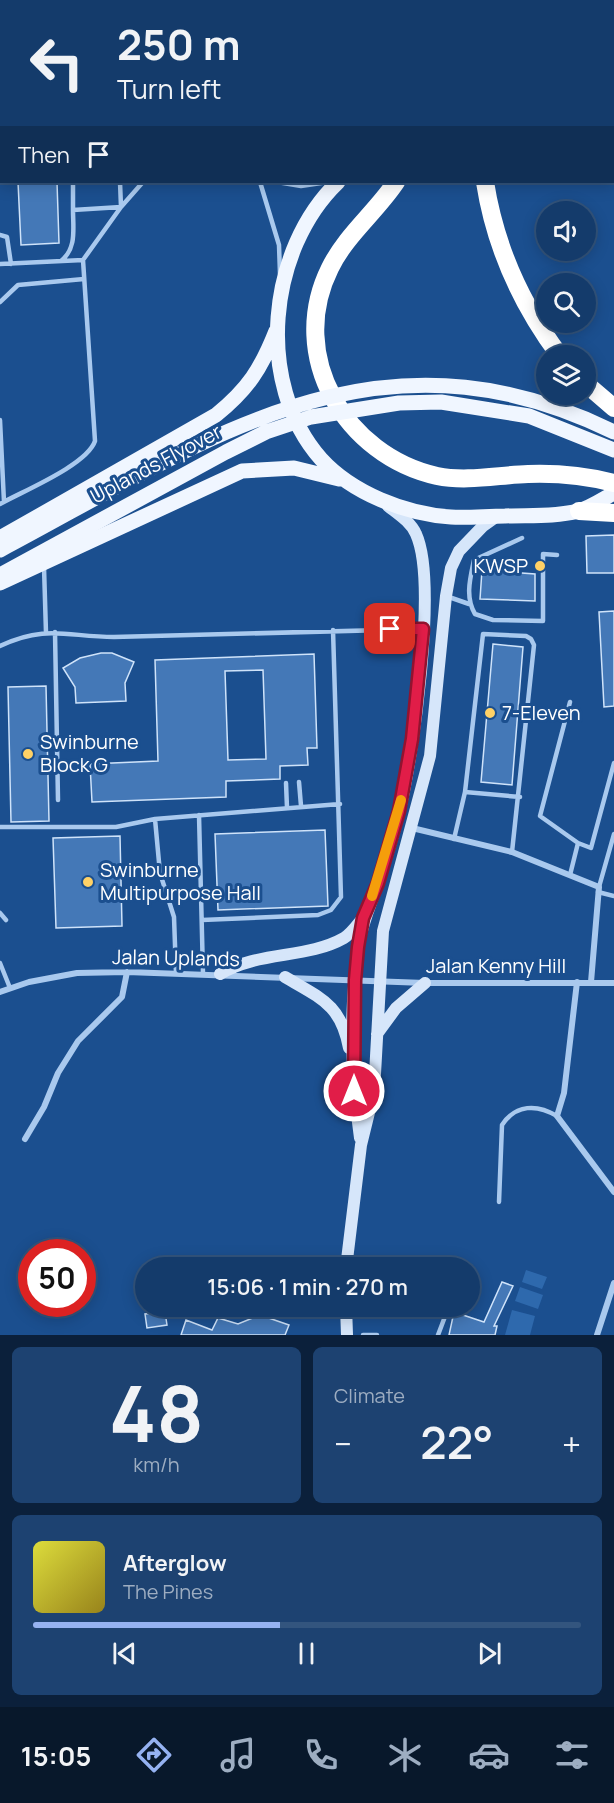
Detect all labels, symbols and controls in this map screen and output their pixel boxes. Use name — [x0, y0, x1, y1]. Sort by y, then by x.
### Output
text: 250 m — [117, 15, 240, 73]
icon: left — [18, 24, 96, 102]
text: Turn left — [117, 70, 221, 107]
icon: arrive — [82, 138, 115, 171]
text: Then — [18, 140, 70, 170]
map controls — [536, 201, 596, 405]
button: sound — [536, 201, 596, 261]
button: search — [536, 273, 596, 333]
button: layers — [536, 345, 596, 405]
street label: Uplands Flyover — [85, 418, 226, 509]
place label: KWSP — [473, 552, 528, 579]
marker: KWSP — [533, 559, 547, 573]
pin — [364, 603, 415, 654]
icon: arrive — [373, 612, 406, 645]
place label: 7-Eleven — [502, 699, 581, 726]
marker: 7-Eleven — [483, 706, 497, 720]
place label: Swinburne Block G — [40, 728, 139, 778]
marker: Swinburne Block G — [21, 747, 35, 761]
place label: Swinburne Multipurpose Hall — [100, 856, 261, 906]
marker: Swinburne Multipurpose Hall — [81, 875, 95, 889]
street label: Jalan Uplands — [112, 943, 240, 972]
street label: Jalan Kenny Hill — [426, 952, 566, 979]
position arrow — [322, 1059, 386, 1123]
speed limit sign: 50 — [18, 1239, 96, 1317]
text: 15:06 · 1 min · 270 m — [207, 1272, 408, 1302]
text: 48 — [109, 1359, 204, 1465]
text: Climate — [334, 1382, 405, 1409]
text: 22° — [420, 1411, 493, 1473]
text: − — [334, 1421, 352, 1466]
text: + — [562, 1421, 581, 1466]
text: km/h — [133, 1451, 180, 1478]
text: Afterglow — [123, 1548, 227, 1578]
text: The Pines — [123, 1578, 213, 1605]
icon: previous — [108, 1637, 141, 1670]
icon: pause — [290, 1637, 323, 1670]
icon: next — [473, 1637, 506, 1670]
icon: directions — [133, 1734, 175, 1776]
icon: music — [217, 1734, 259, 1776]
icon: phone — [300, 1734, 342, 1776]
icon: climate — [384, 1734, 426, 1776]
icon: car — [468, 1734, 510, 1776]
icon: filters — [551, 1734, 593, 1776]
text: 15:05 — [21, 1737, 91, 1774]

